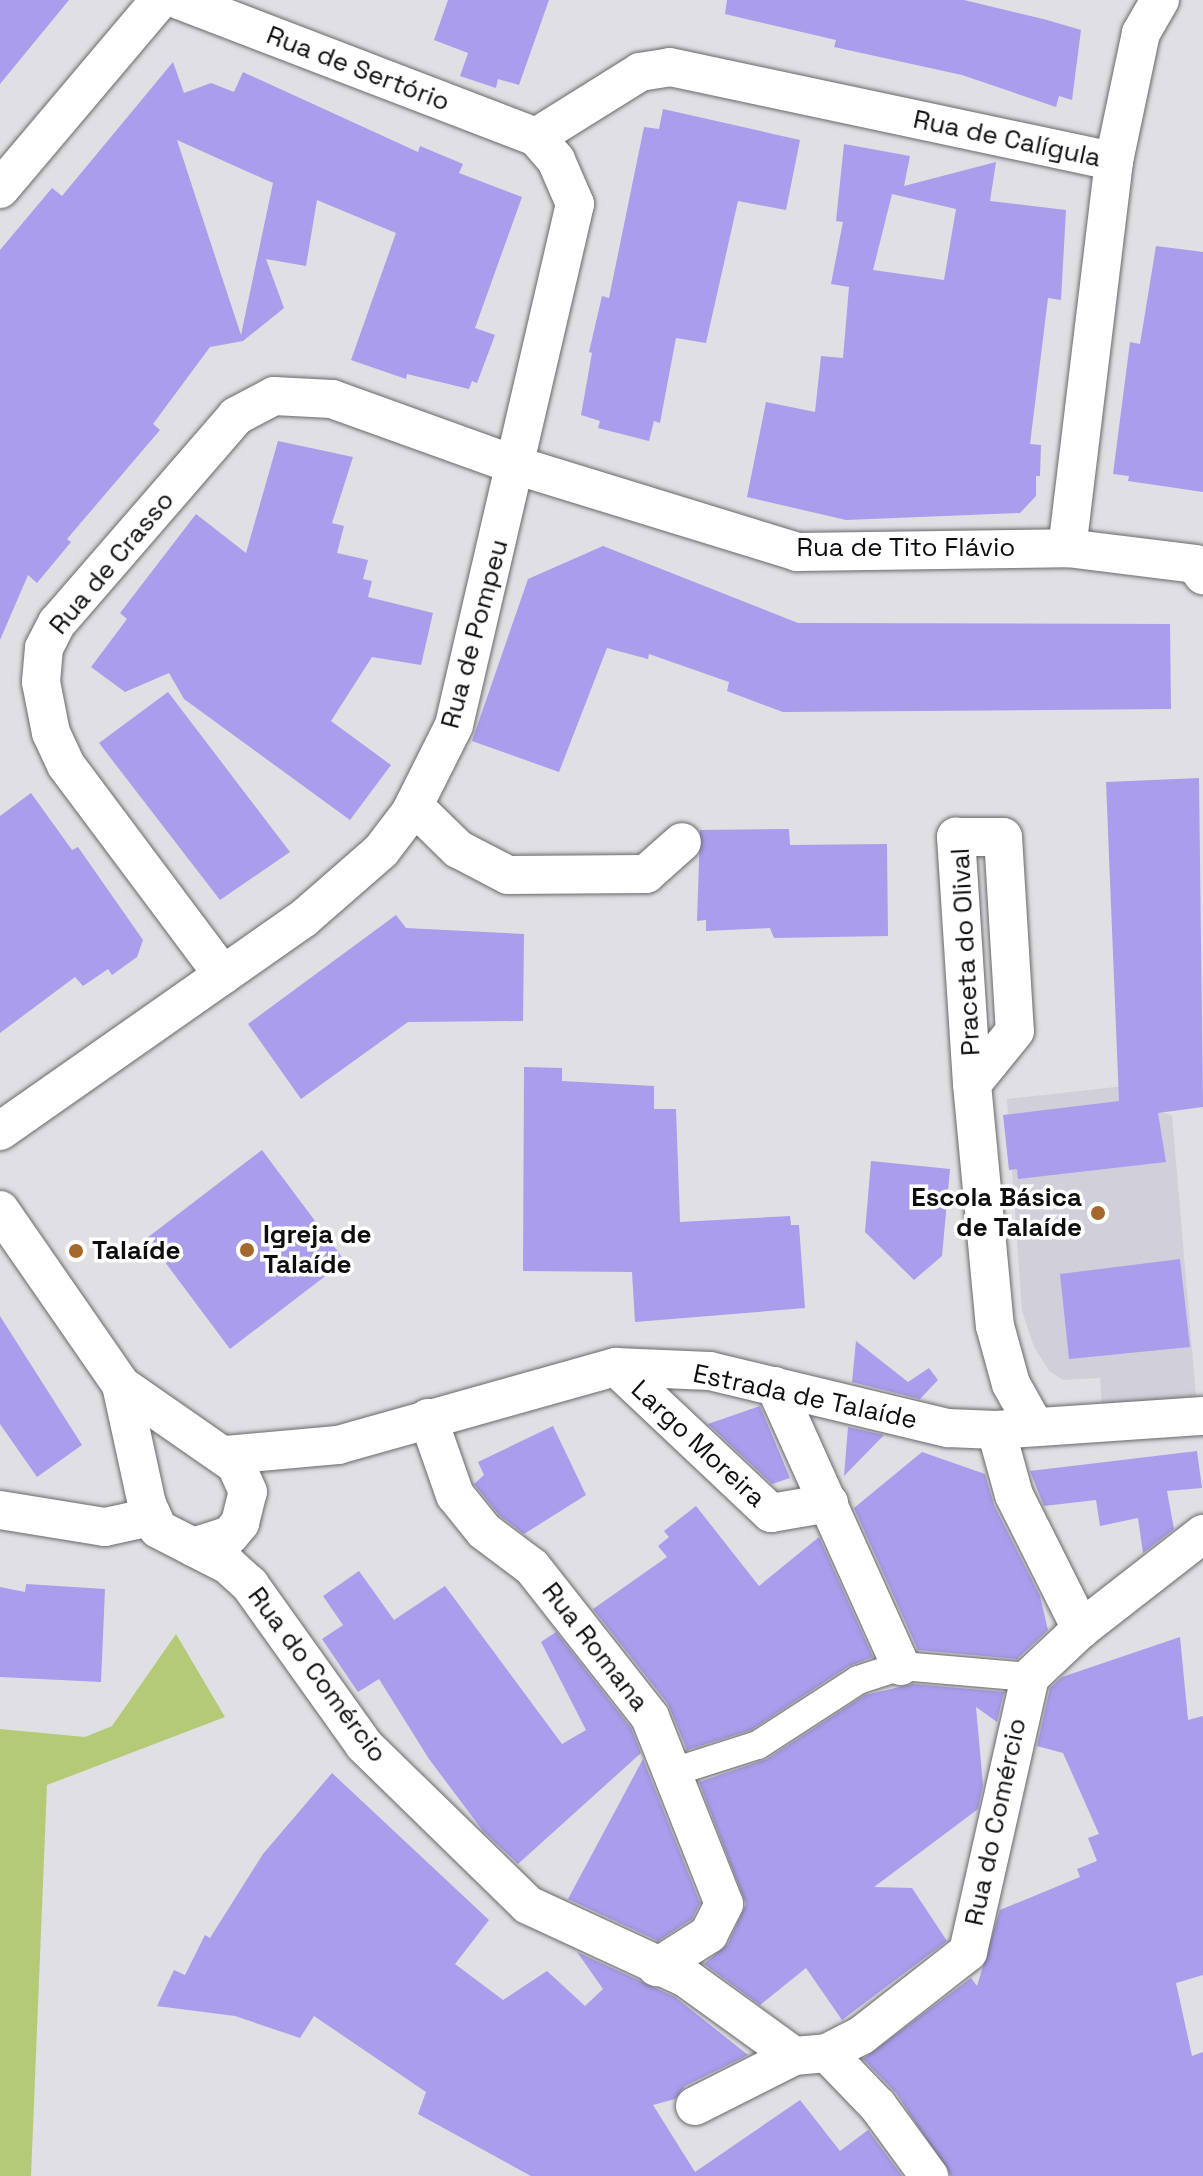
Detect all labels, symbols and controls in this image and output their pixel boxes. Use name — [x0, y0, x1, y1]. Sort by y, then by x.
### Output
street label: Rua de Sertório — [262, 20, 454, 118]
street label: Rua de Calígula — [910, 104, 1104, 174]
street label: Rua de Crasso — [43, 485, 181, 641]
street label: Rua de Tito Flávio — [796, 532, 1016, 564]
street label: Rua de Pompeu — [435, 536, 515, 732]
street label: Praceta do Olival — [945, 847, 987, 1057]
place label: Escola Básica de Talaíde — [911, 1182, 1082, 1244]
marker: Escola Básica de Talaíde — [1089, 1204, 1107, 1222]
place label: Igreja de Talaíde — [263, 1219, 371, 1280]
place label: Talaíde — [92, 1235, 181, 1267]
marker: Igreja de Talaíde — [238, 1241, 256, 1259]
marker: Talaíde — [67, 1242, 85, 1260]
street label: Estrada de Talaíde — [690, 1358, 920, 1436]
street label: Largo Moreira — [625, 1374, 771, 1514]
street label: Rua Romana — [535, 1576, 655, 1718]
street label: Rua do Comércio — [241, 1581, 393, 1769]
street label: Rua do Comércio — [959, 1715, 1033, 1929]

